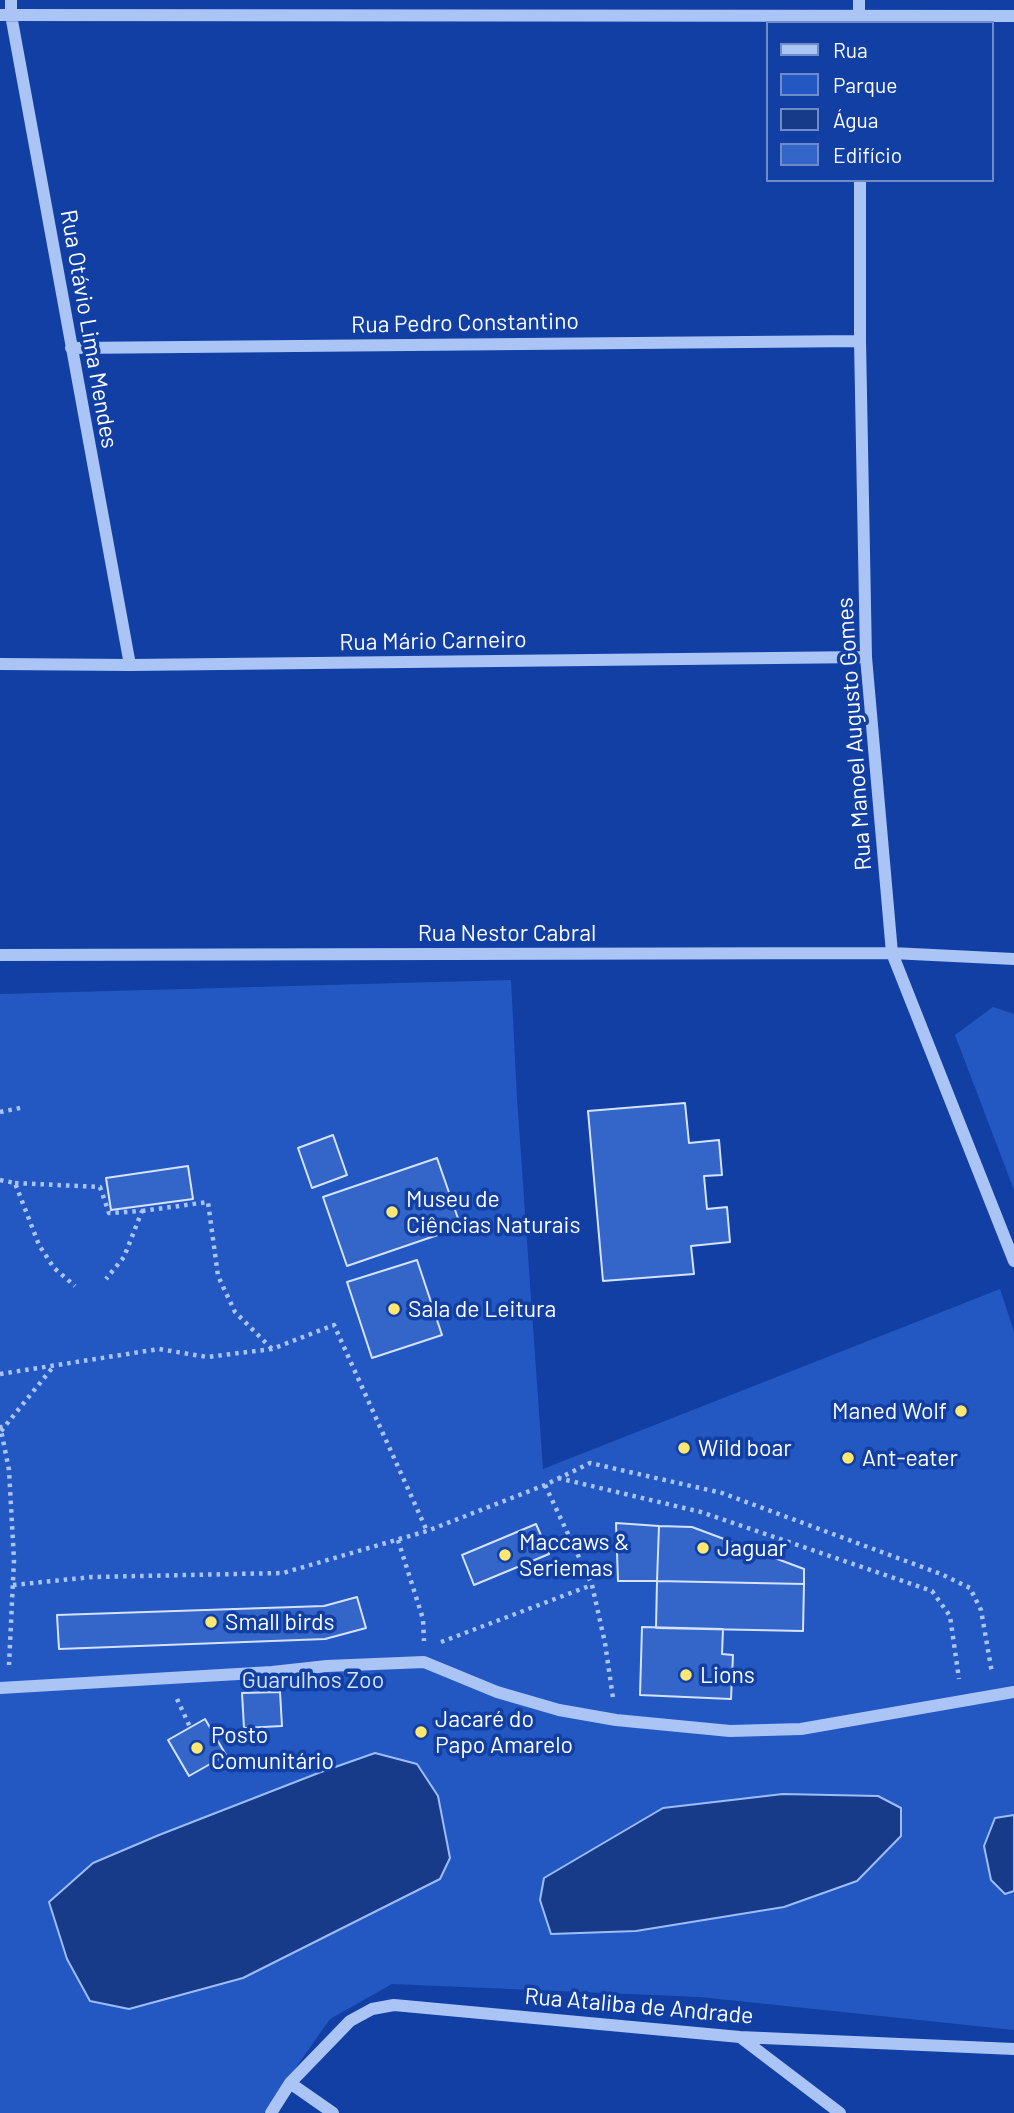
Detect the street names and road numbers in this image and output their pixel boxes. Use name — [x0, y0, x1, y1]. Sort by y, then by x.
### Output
street label: Rua Otávio Lima Mendes — [54, 208, 124, 450]
street label: Rua Pedro Constantino — [351, 307, 579, 339]
street label: Rua Manoel Augusto Gomes — [831, 597, 877, 871]
street label: Rua Mário Carneiro — [339, 626, 527, 656]
street label: Rua Nestor Cabral — [418, 919, 596, 947]
street label: Rua Ataliba de Andrade — [523, 1982, 755, 2030]

